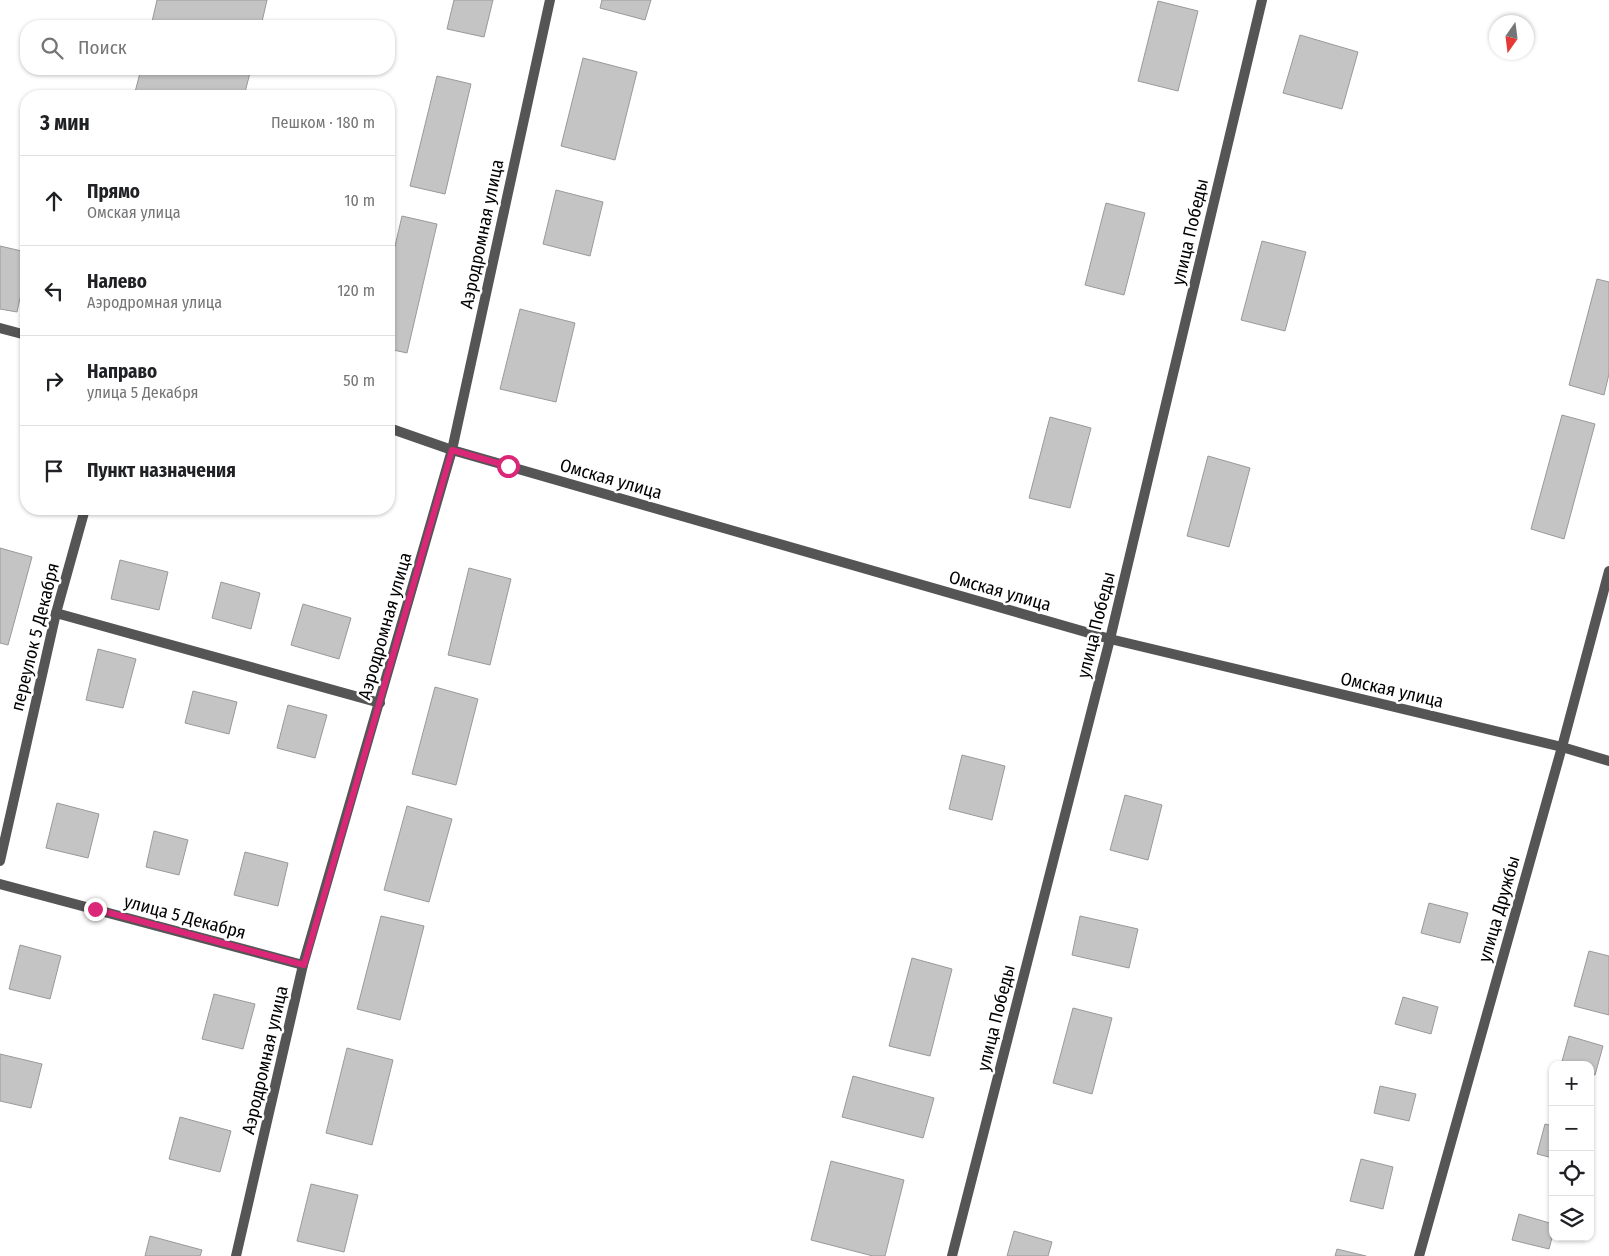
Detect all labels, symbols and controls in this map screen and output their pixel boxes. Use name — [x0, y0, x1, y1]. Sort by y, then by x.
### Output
north arrow — [1489, 15, 1534, 60]
search box — [20, 20, 395, 75]
icon: search — [38, 34, 66, 62]
text: Поиск — [78, 36, 127, 59]
text: 3 мин — [40, 110, 90, 136]
text: Пешком · 180 m — [271, 113, 375, 132]
street label: Аэродромная улица — [455, 157, 509, 311]
street label: улица Победы — [1167, 177, 1213, 287]
text: Прямо — [87, 180, 140, 203]
icon: ahead — [40, 187, 68, 215]
text: 10 m — [344, 191, 375, 210]
text: Омская улица — [87, 203, 181, 222]
text: Налево — [87, 270, 147, 293]
icon: left — [40, 277, 68, 305]
text: 120 m — [337, 281, 375, 300]
text: Аэродромная улица — [87, 293, 222, 312]
text: Направо — [87, 360, 157, 383]
icon: right — [40, 367, 68, 395]
text: 50 m — [343, 371, 375, 390]
text: улица 5 Декабря — [87, 383, 198, 402]
street label: Омская улица — [557, 454, 665, 504]
route start — [497, 455, 520, 478]
icon: arrive — [40, 457, 68, 485]
text: Пункт назначения — [87, 459, 236, 482]
street label: Аэродромная улица — [353, 550, 417, 702]
street label: переулок 5 Декабря — [6, 561, 64, 713]
street label: Омская улица — [946, 566, 1054, 616]
street label: улица Победы — [1072, 570, 1120, 680]
street label: Омская улица — [1338, 667, 1446, 713]
street label: улица Дружбы — [1473, 853, 1525, 965]
street label: улица 5 Декабря — [122, 890, 248, 944]
route end — [84, 898, 107, 921]
street label: улица Победы — [972, 963, 1020, 1073]
street label: Аэродромная улица — [237, 983, 293, 1136]
map controls — [1549, 1061, 1594, 1241]
button: + — [1549, 1061, 1594, 1106]
button: − — [1549, 1106, 1594, 1151]
button: locate — [1549, 1151, 1594, 1196]
button: layers — [1549, 1196, 1594, 1241]

